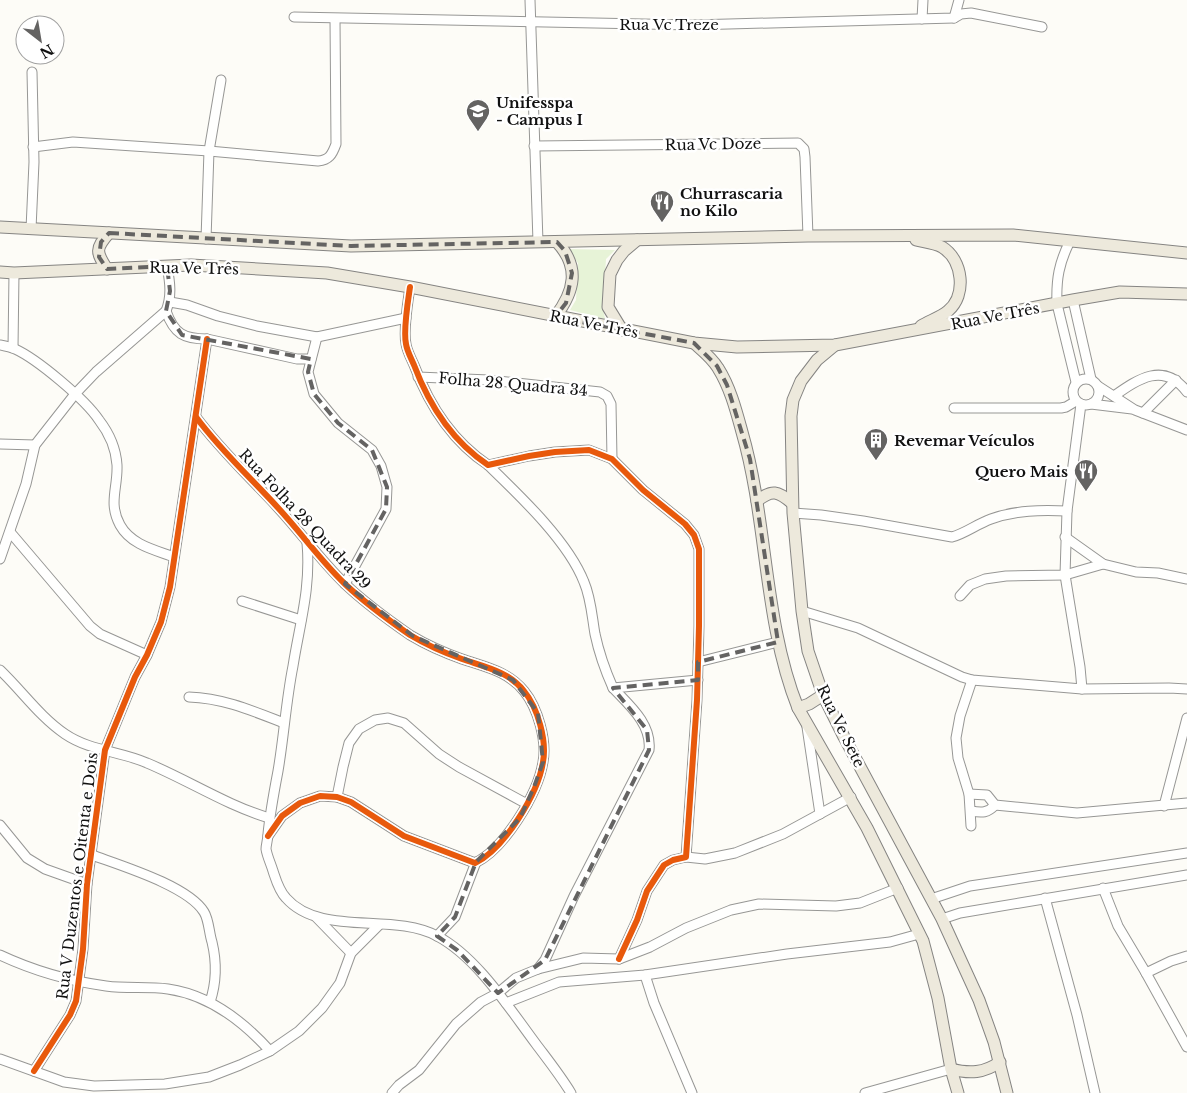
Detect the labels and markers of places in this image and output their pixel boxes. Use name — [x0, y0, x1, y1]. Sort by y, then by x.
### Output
place label: Unifesspa - Campus I — [496, 93, 583, 129]
school or university icon: Unifesspa - Campus I — [465, 98, 491, 132]
place label: Churrascaria no Kilo — [680, 184, 783, 220]
restaurant icon: Churrascaria no Kilo — [649, 189, 675, 223]
building icon: Revemar Veículos — [863, 427, 889, 461]
place label: Revemar Veículos — [894, 431, 1035, 450]
restaurant icon: Quero Mais — [1073, 458, 1099, 492]
place label: Quero Mais — [975, 462, 1068, 481]

